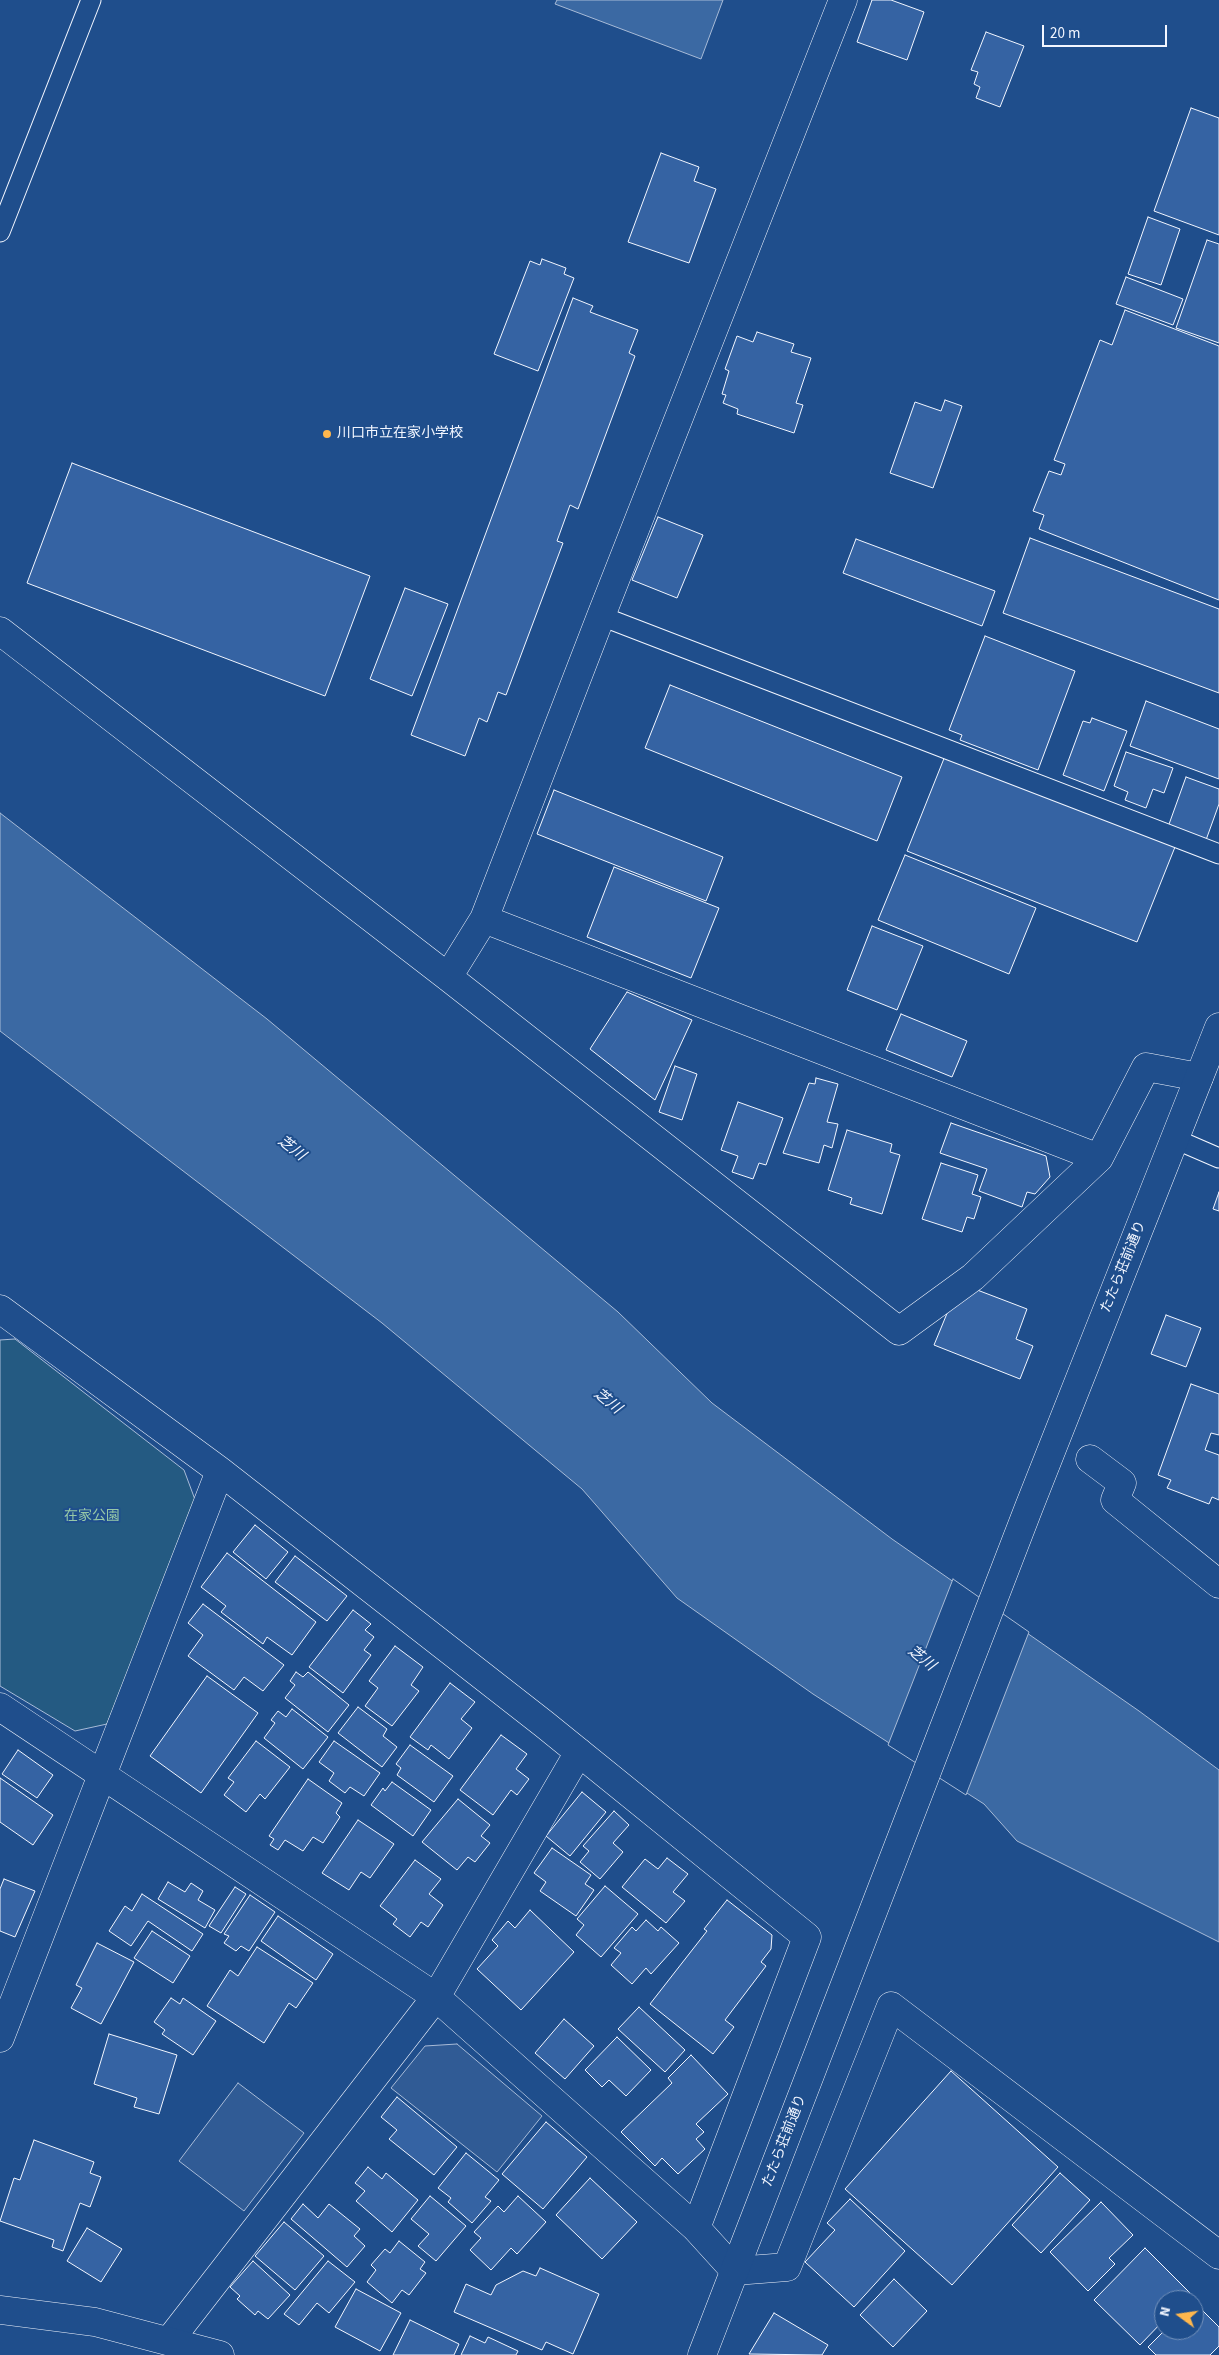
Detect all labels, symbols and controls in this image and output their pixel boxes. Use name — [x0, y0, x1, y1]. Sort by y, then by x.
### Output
scale bar — [1044, 15, 1169, 47]
text: 20 m — [1050, 23, 1080, 44]
place label: 川口市立在家小学校 — [337, 426, 463, 442]
marker: 川口市立在家小学校 — [321, 428, 333, 440]
water label: 芝川 — [274, 1133, 308, 1165]
street label: たたら荘前通り — [1098, 1218, 1150, 1316]
water label: 芝川 — [590, 1386, 624, 1418]
park label: 在家公園 — [64, 1509, 120, 1525]
water label: 芝川 — [904, 1643, 938, 1675]
street label: たたら荘前通り — [760, 2092, 810, 2190]
north arrow — [1154, 2290, 1204, 2340]
text: N — [1155, 2305, 1176, 2319]

